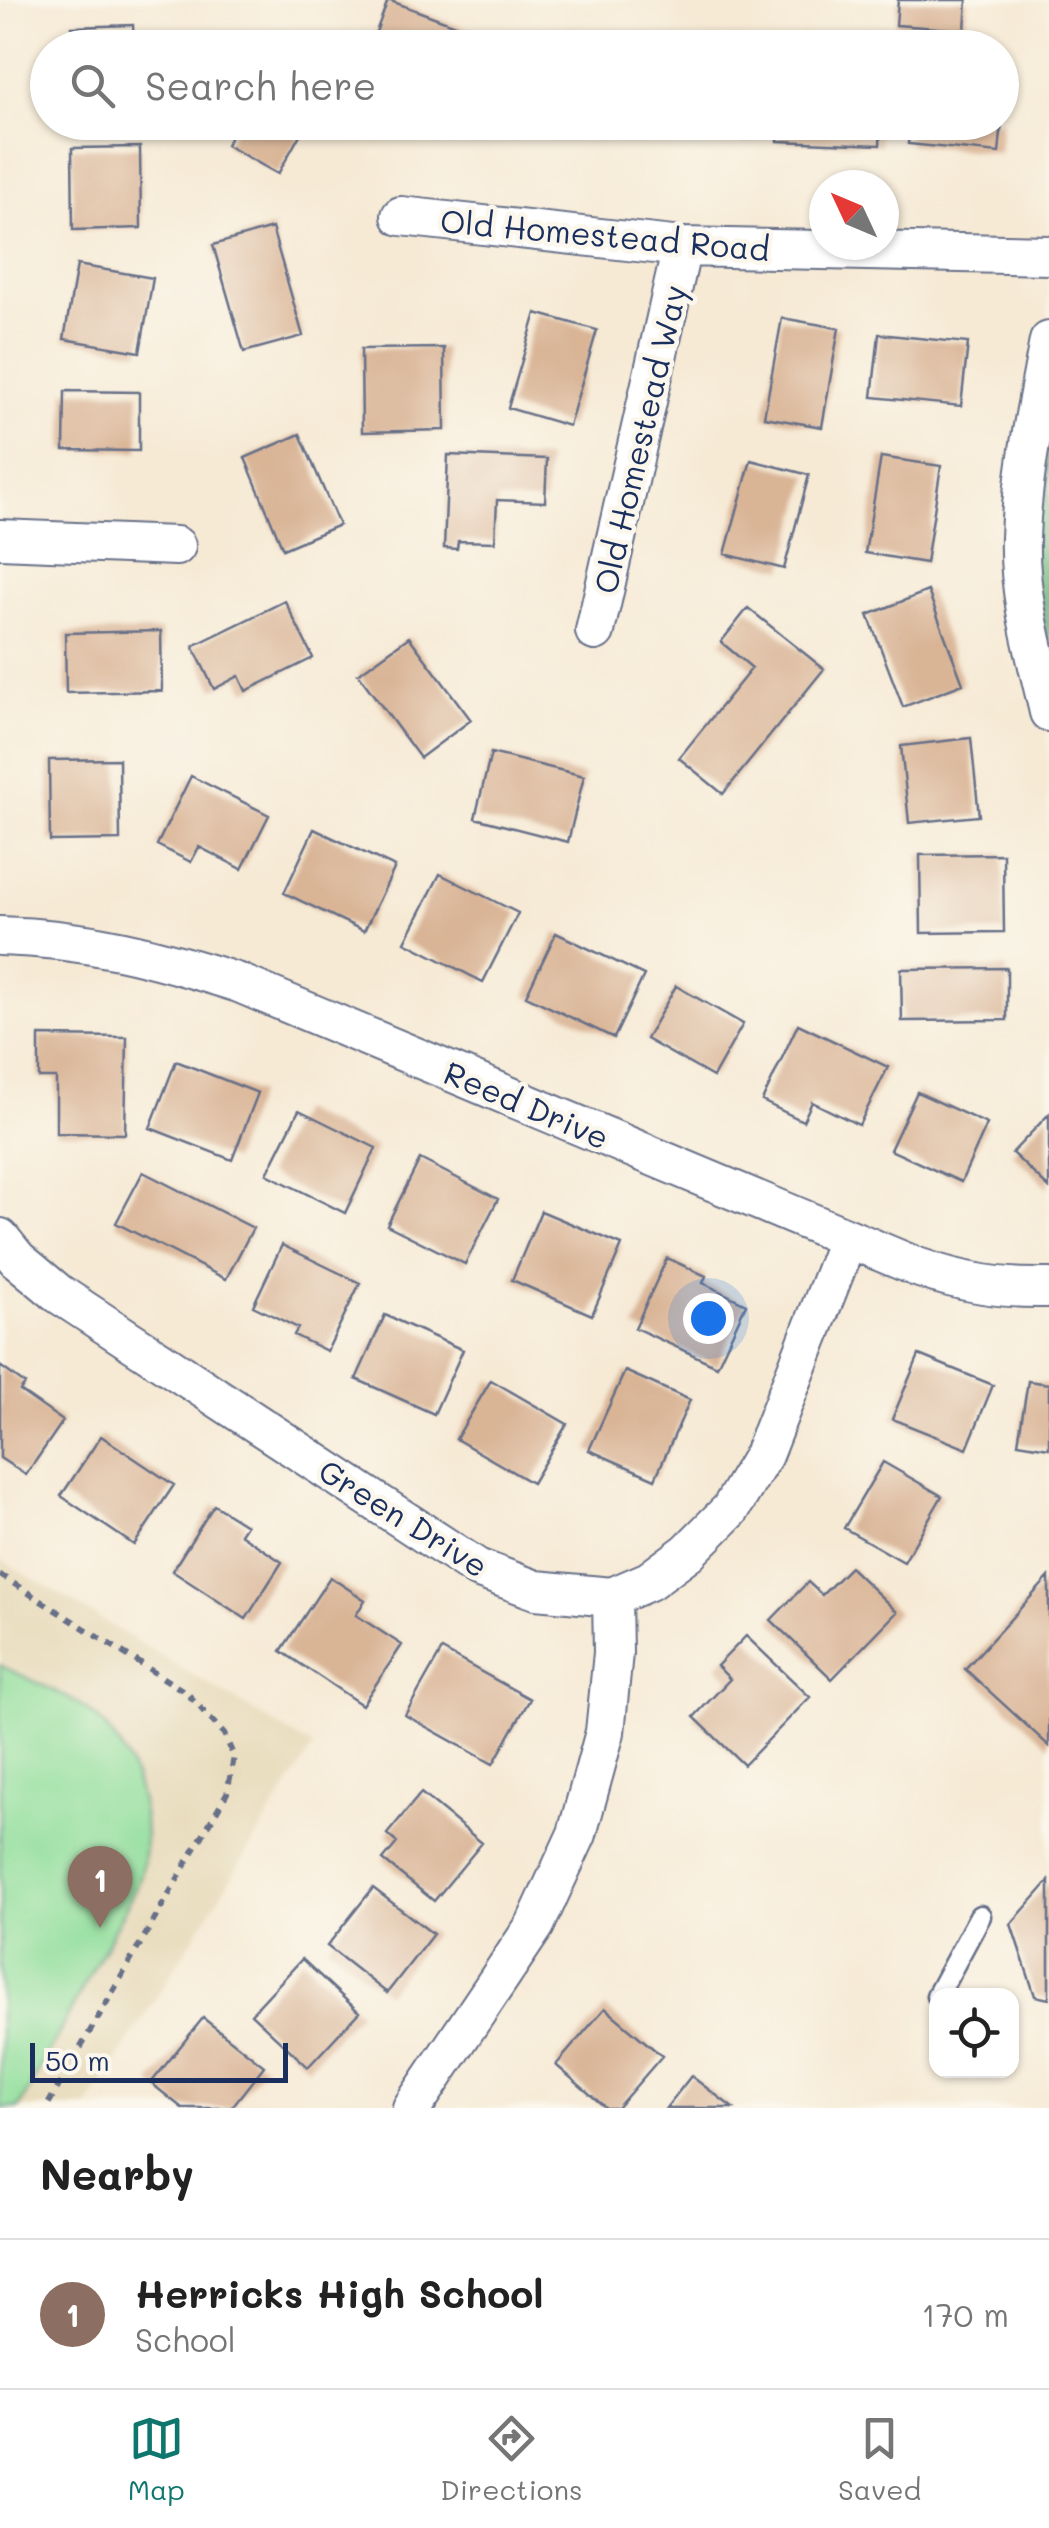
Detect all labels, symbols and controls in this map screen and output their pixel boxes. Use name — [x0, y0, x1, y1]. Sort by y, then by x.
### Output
search box — [30, 30, 1019, 140]
icon: search — [65, 58, 120, 113]
text: Search here — [145, 60, 376, 110]
north arrow — [809, 170, 899, 260]
street label: Old Homestead Road — [438, 199, 772, 269]
street label: Old Homestead Way — [583, 280, 696, 598]
street label: Reed Drive — [438, 1050, 616, 1158]
your location — [683, 1293, 734, 1344]
street label: Green Drive — [311, 1448, 497, 1586]
pin: 1 — [68, 1846, 132, 1928]
map controls — [929, 1988, 1019, 2078]
button: locate — [929, 1988, 1019, 2078]
scale bar — [30, 2038, 288, 2082]
text: 50 m — [45, 2042, 110, 2078]
text: Nearby — [40, 2146, 194, 2201]
text: Herricks High School — [135, 2268, 544, 2318]
text: 1 — [65, 2293, 80, 2335]
text: 170 m — [921, 2293, 1009, 2335]
text: School — [135, 2318, 236, 2360]
tab: Map — [128, 2411, 185, 2507]
tab: Directions — [440, 2411, 583, 2507]
tab: Saved — [838, 2411, 921, 2507]

